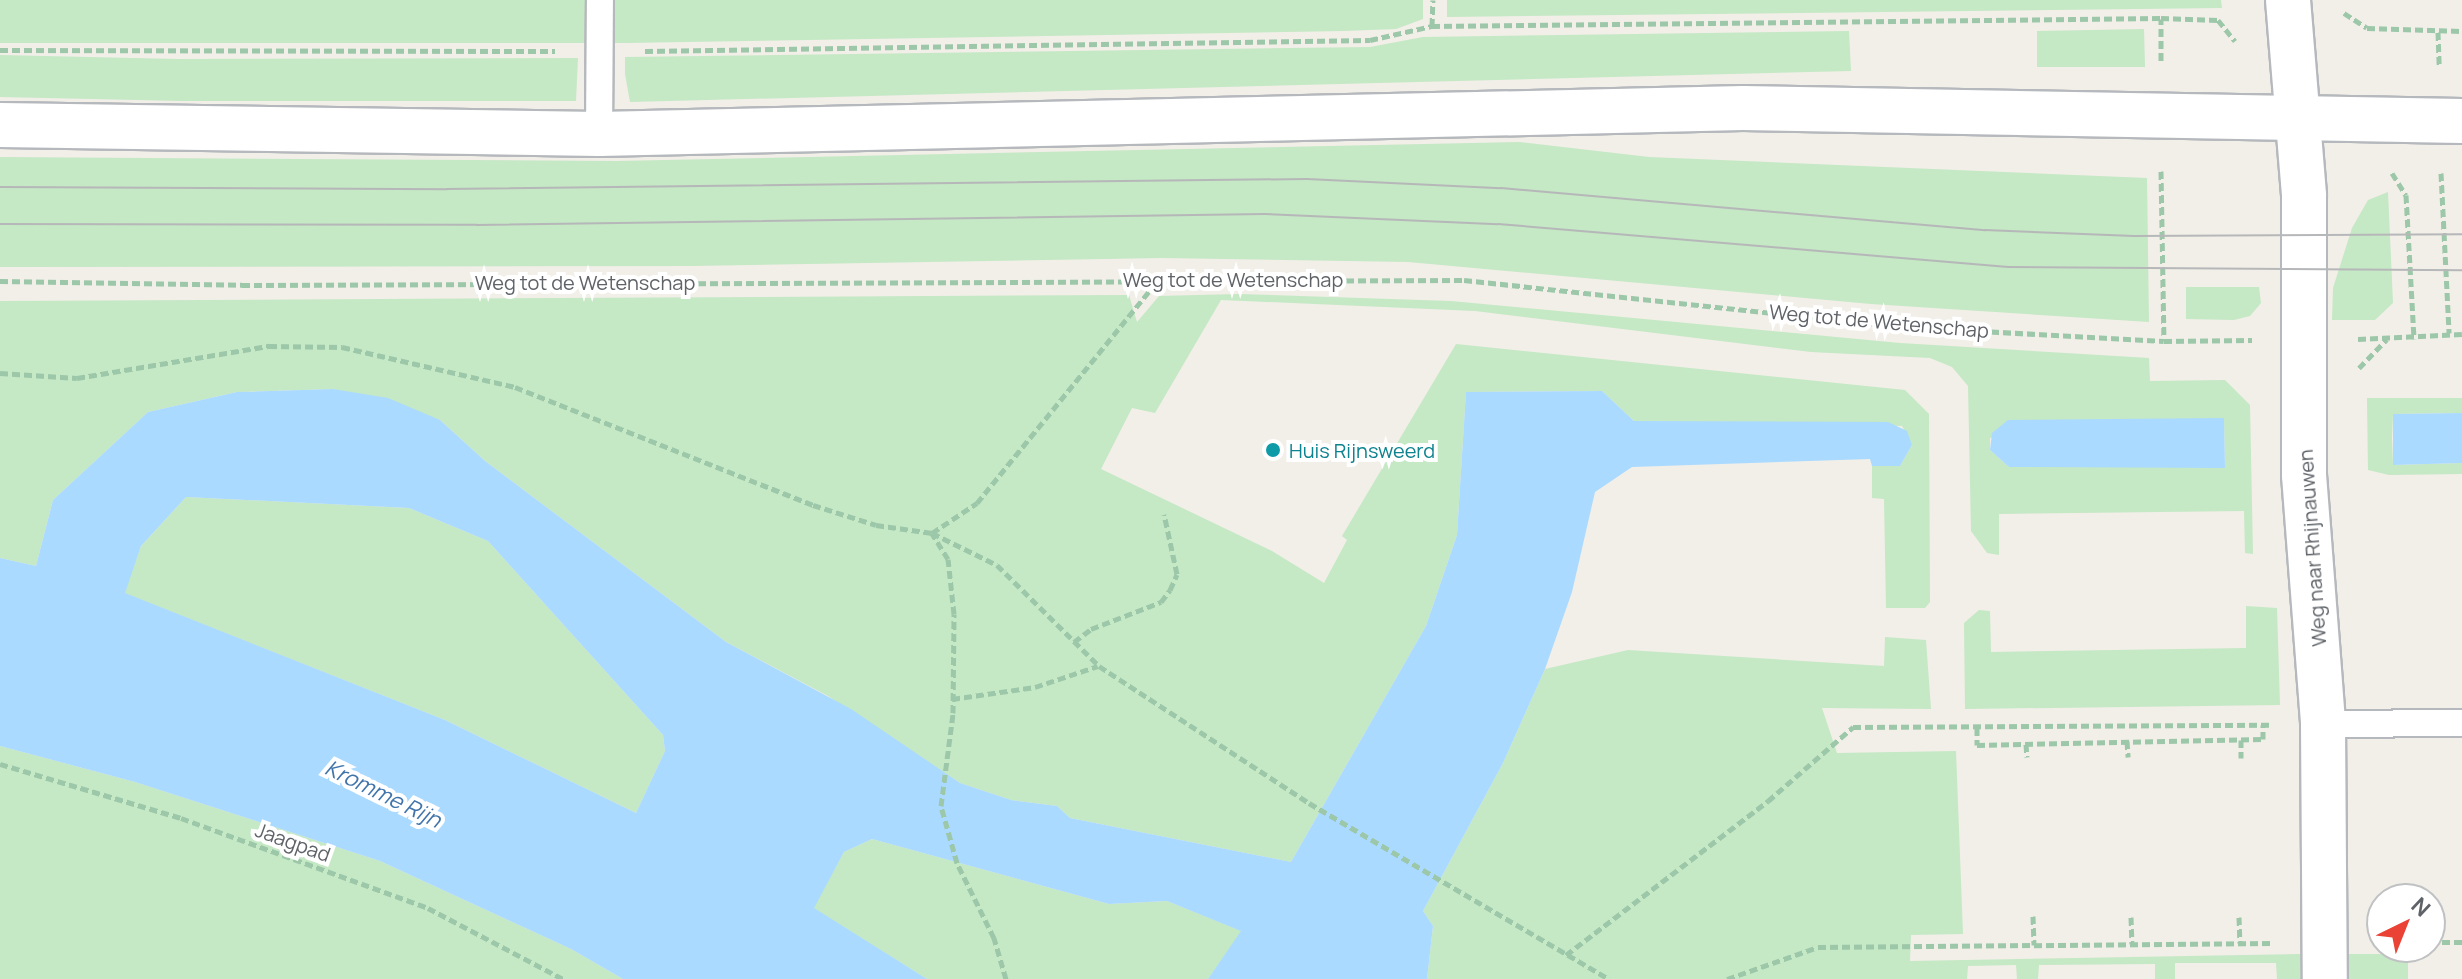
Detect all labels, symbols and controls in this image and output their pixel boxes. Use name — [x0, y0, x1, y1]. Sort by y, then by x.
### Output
street label: Weg tot de Wetenschap — [1123, 267, 1343, 291]
street label: Weg tot de Wetenschap — [475, 270, 695, 294]
street label: Weg tot de Wetenschap — [1768, 299, 1990, 343]
place label: Huis Rijnsweerd — [1289, 438, 1435, 462]
marker: Huis Rijnsweerd — [1264, 441, 1282, 459]
street label: Weg naar Rhijnauwen — [2293, 449, 2331, 647]
water label: Kromme Rijn — [321, 755, 445, 833]
street label: Jaagpad — [252, 817, 334, 867]
north arrow — [2366, 883, 2446, 963]
text: N — [2405, 891, 2437, 923]

